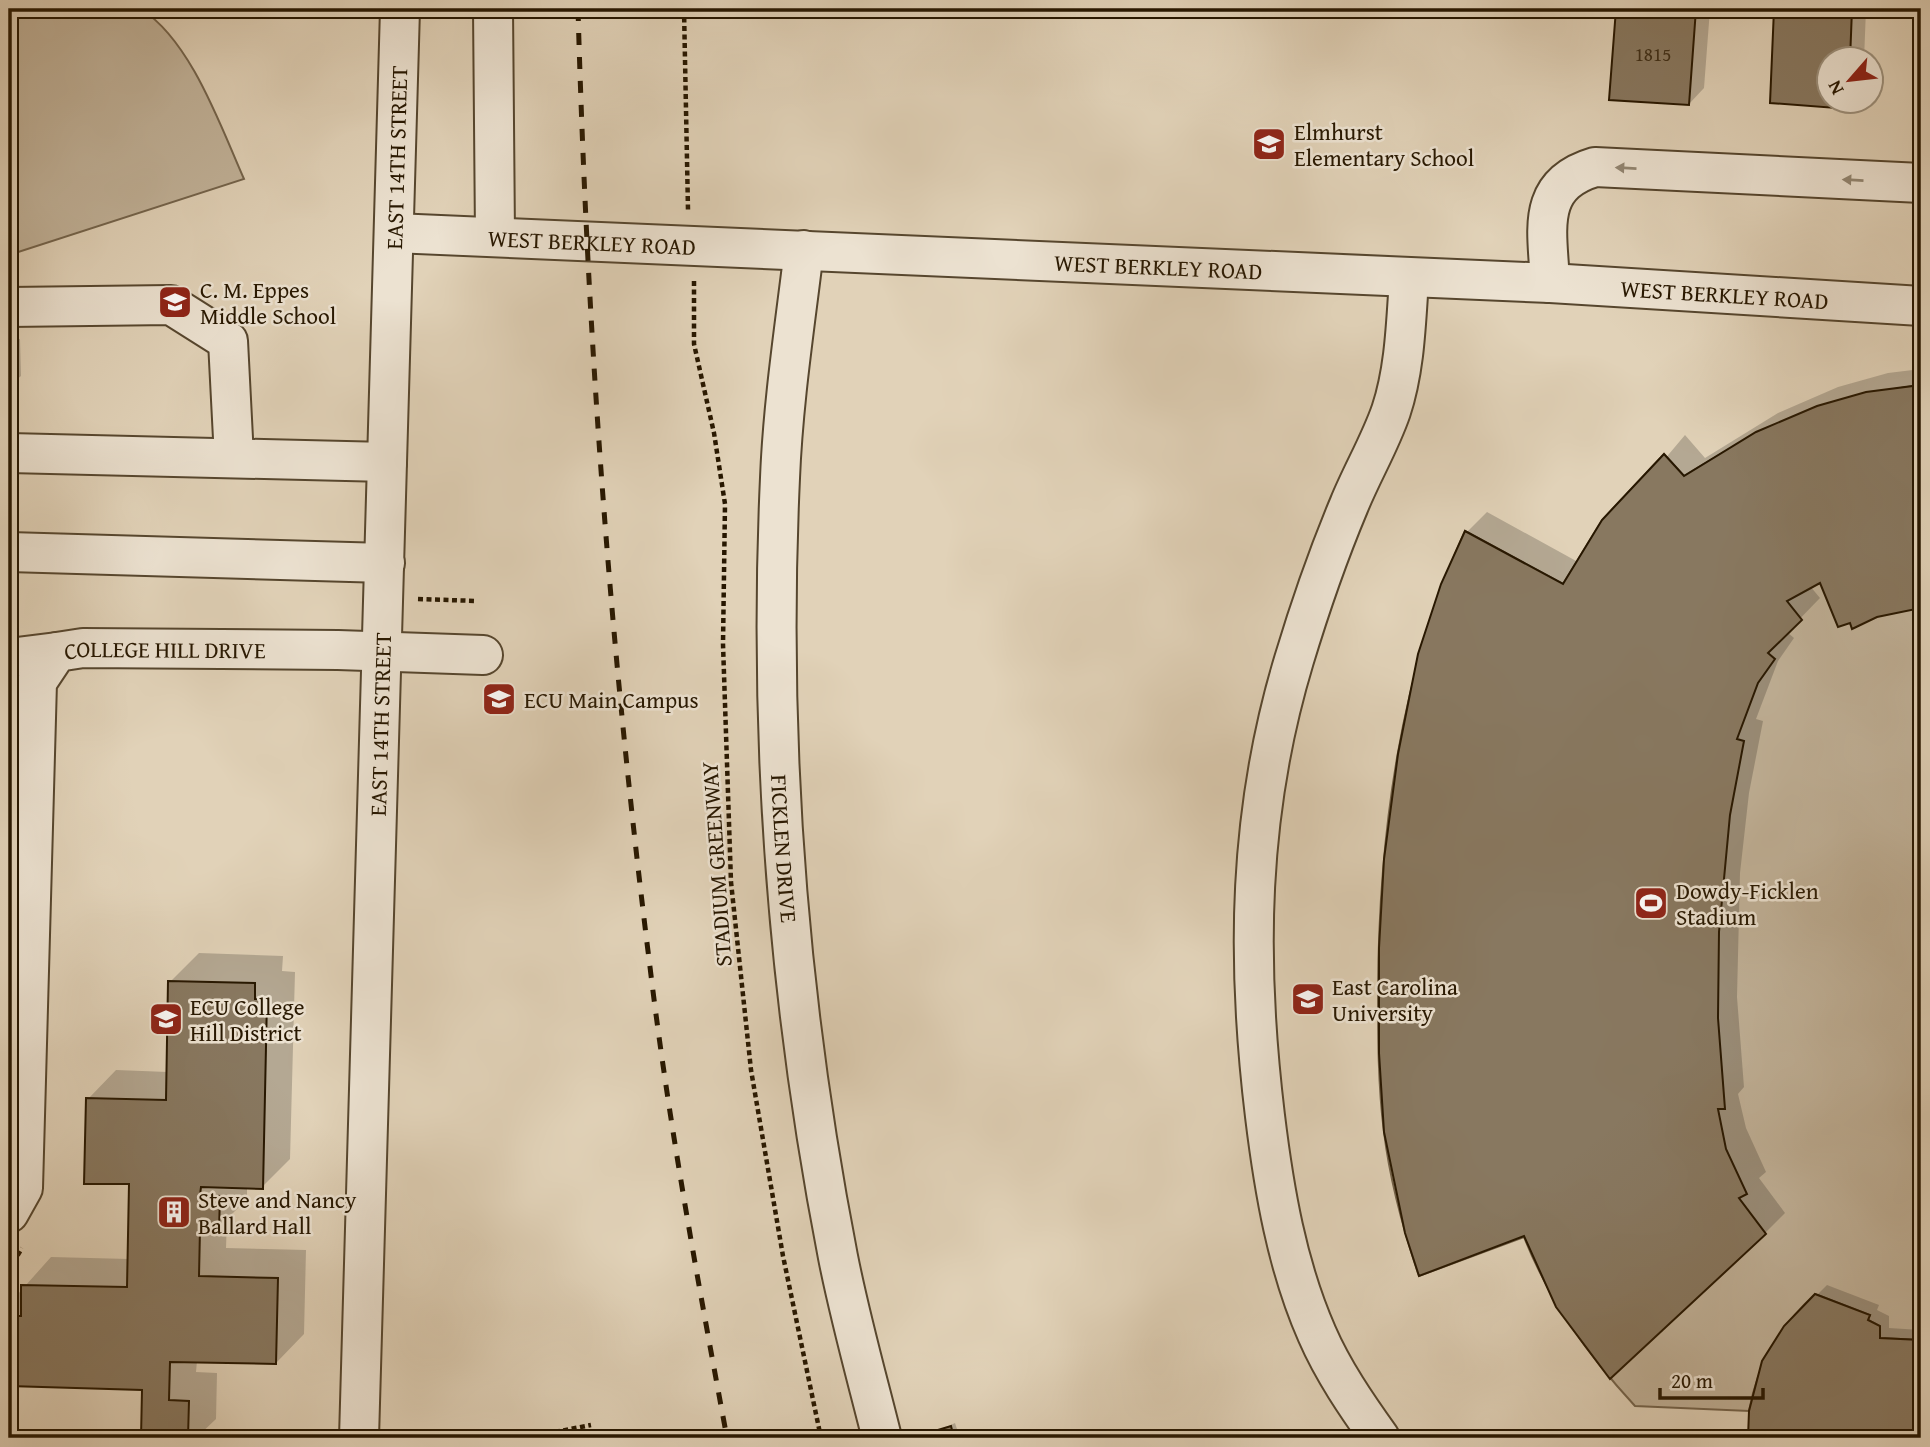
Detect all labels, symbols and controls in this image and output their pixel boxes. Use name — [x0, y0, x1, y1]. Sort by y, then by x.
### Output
house number: 1815 — [1635, 40, 1671, 68]
north arrow — [1814, 46, 1884, 116]
street label: EAST 14TH STREET — [377, 65, 415, 250]
text: N — [1820, 76, 1850, 100]
place label: Elmhurst Elementary School — [1294, 115, 1474, 174]
school or university icon: Elmhurst Elementary School — [1250, 125, 1288, 163]
one-way arrow — [1615, 163, 1637, 174]
one-way arrow — [1842, 174, 1864, 185]
street label: WEST BERKLEY ROAD — [487, 221, 697, 263]
street label: WEST BERKLEY ROAD — [1054, 245, 1263, 287]
street label: WEST BERKLEY ROAD — [1620, 271, 1830, 317]
place label: C. M. Eppes Middle School — [200, 273, 336, 332]
school or university icon: C. M. Eppes Middle School — [156, 283, 194, 321]
street label: COLLEGE HILL DRIVE — [62, 631, 266, 667]
street label: EAST 14TH STREET — [360, 632, 399, 817]
school or university icon: ECU Main Campus — [480, 680, 518, 718]
place label: ECU Main Campus — [524, 683, 699, 716]
street label: STADIUM GREENWAY — [692, 760, 740, 968]
street label: FICKLEN DRIVE — [764, 774, 807, 924]
place label: Dowdy-Ficklen Stadium — [1676, 874, 1819, 933]
sports icon: Dowdy-Ficklen Stadium — [1632, 884, 1670, 922]
place label: East Carolina University — [1332, 970, 1458, 1029]
school or university icon: East Carolina University — [1289, 980, 1327, 1018]
place label: ECU College Hill District — [190, 990, 305, 1049]
school or university icon: ECU College Hill District — [147, 1000, 185, 1038]
place label: Steve and Nancy Ballard Hall — [198, 1183, 357, 1242]
building icon: Steve and Nancy Ballard Hall — [155, 1193, 193, 1231]
scale bar — [1660, 1356, 1764, 1400]
text: 20 m — [1671, 1365, 1713, 1396]

